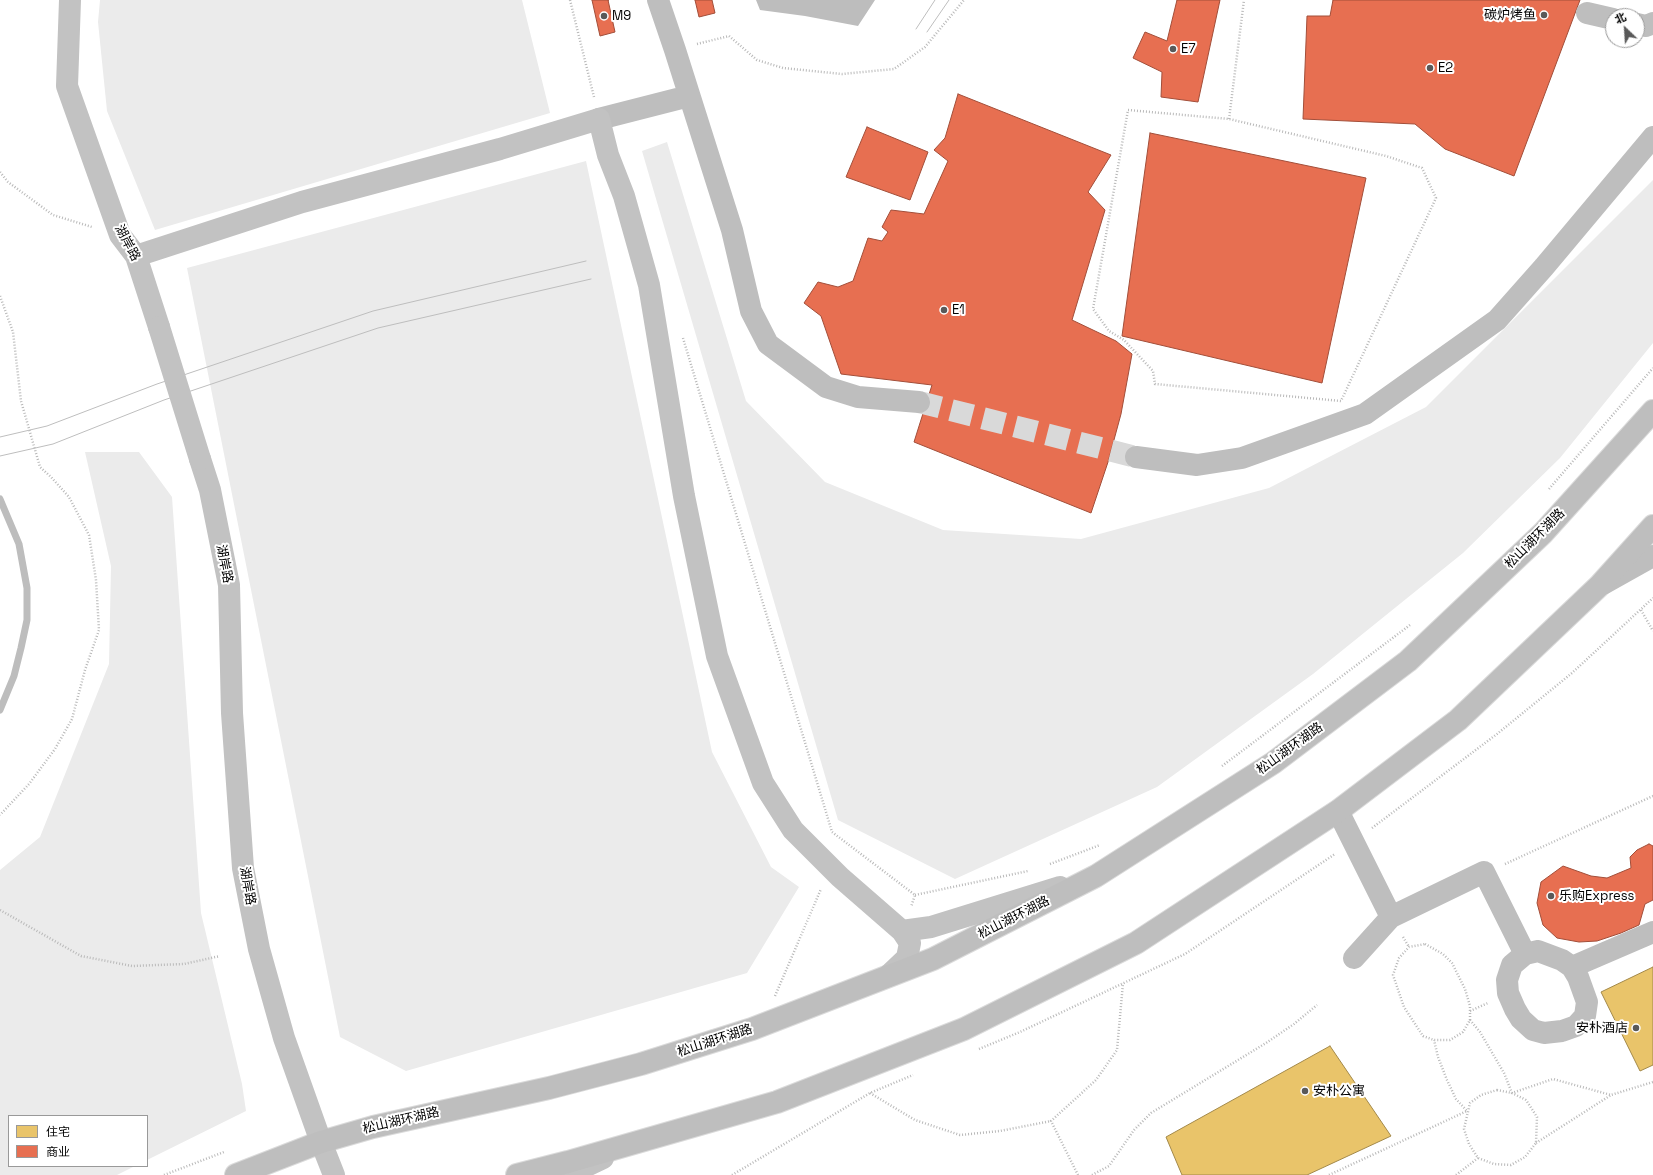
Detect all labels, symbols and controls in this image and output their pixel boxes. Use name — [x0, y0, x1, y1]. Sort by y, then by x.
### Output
place label: 碳炉烤鱼 — [1484, 7, 1536, 23]
place label: M9 — [612, 8, 631, 24]
north arrow — [1605, 8, 1645, 48]
text: 北 — [1612, 9, 1628, 27]
marker: 碳炉烤鱼 — [1539, 10, 1549, 20]
marker: M9 — [599, 11, 609, 21]
place label: E7 — [1181, 41, 1196, 57]
marker: E7 — [1168, 44, 1178, 54]
place label: E2 — [1438, 60, 1453, 76]
marker: E2 — [1425, 63, 1435, 73]
street label: 湖岸路 — [111, 222, 143, 264]
place label: E1 — [952, 302, 965, 318]
marker: E1 — [939, 305, 949, 315]
street label: 松山湖环湖路 — [1502, 506, 1568, 572]
street label: 湖岸路 — [213, 543, 235, 585]
street label: 松山湖环湖路 — [1254, 720, 1326, 778]
street label: 湖岸路 — [236, 865, 258, 907]
place label: 乐购Express — [1559, 888, 1634, 904]
marker: 乐购Express — [1546, 891, 1556, 901]
street label: 松山湖环湖路 — [976, 893, 1052, 943]
place label: 安朴酒店 — [1576, 1020, 1628, 1036]
street label: 松山湖环湖路 — [675, 1022, 755, 1060]
marker: 安朴酒店 — [1631, 1023, 1641, 1033]
place label: 安朴公寓 — [1313, 1083, 1365, 1099]
marker: 安朴公寓 — [1300, 1086, 1310, 1096]
street label: 松山湖环湖路 — [361, 1105, 441, 1137]
legend — [8, 1115, 148, 1167]
text: 住宅 — [46, 1124, 70, 1140]
text: 商业 — [46, 1144, 70, 1160]

